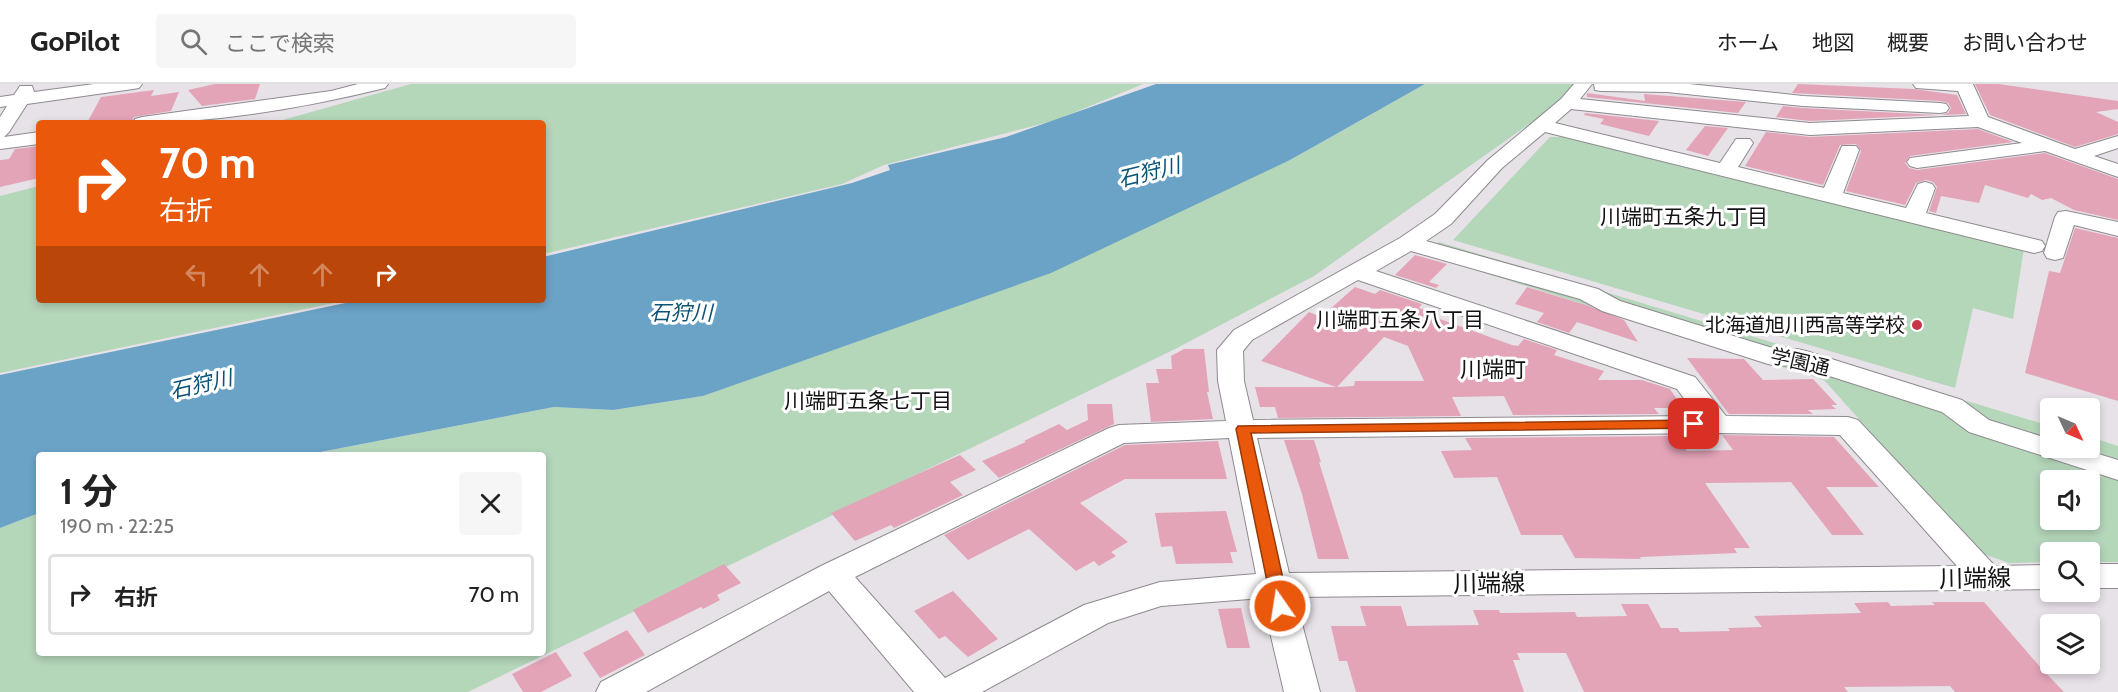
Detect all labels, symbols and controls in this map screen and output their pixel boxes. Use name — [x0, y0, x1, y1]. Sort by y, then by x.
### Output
search box — [156, 14, 576, 68]
text: GoPilot — [30, 24, 120, 58]
icon: search — [177, 25, 210, 58]
text: ここで検索 — [225, 30, 335, 57]
text: ホーム — [1717, 30, 1779, 55]
text: 地図 — [1812, 30, 1854, 55]
text: 概要 — [1887, 30, 1929, 55]
text: お問い合わせ — [1962, 30, 2088, 55]
text: 70 m — [159, 137, 256, 189]
icon: right — [60, 144, 138, 222]
water label: 石狩川 — [1115, 152, 1185, 192]
text: 右折 — [159, 194, 213, 227]
district label: 川端町五条九丁目 — [1600, 204, 1768, 229]
icon: left — [180, 258, 213, 291]
icon: ahead — [243, 258, 276, 291]
icon: ahead — [306, 258, 339, 291]
icon: right — [369, 258, 402, 291]
water label: 石狩川 — [650, 300, 714, 325]
district label: 川端町五条八丁目 — [1316, 307, 1484, 332]
place label: 北海道旭川西高等学校 — [1705, 313, 1905, 337]
marker: 北海道旭川西高等学校 — [1910, 318, 1924, 332]
street label: 学園通 — [1768, 344, 1832, 380]
district label: 川端町 — [1460, 356, 1526, 383]
water label: 石狩川 — [167, 364, 236, 403]
district label: 川端町五条七丁目 — [784, 388, 952, 413]
pin — [1668, 398, 1719, 449]
north arrow — [2040, 398, 2100, 458]
map controls — [2040, 398, 2100, 674]
icon: arrive — [1677, 407, 1710, 440]
text: 1 分 — [60, 469, 117, 513]
button: sound — [2040, 470, 2100, 530]
button: close — [459, 472, 522, 535]
text: 190 m · 22:25 — [60, 514, 174, 538]
button: search — [2040, 542, 2100, 602]
street label: 川端線 — [1939, 563, 2011, 593]
street label: 川端線 — [1453, 568, 1525, 598]
position arrow — [1248, 574, 1312, 638]
icon: right — [63, 578, 96, 611]
text: 70 m — [469, 581, 519, 608]
text: 右折 — [114, 584, 158, 611]
button: layers — [2040, 614, 2100, 674]

